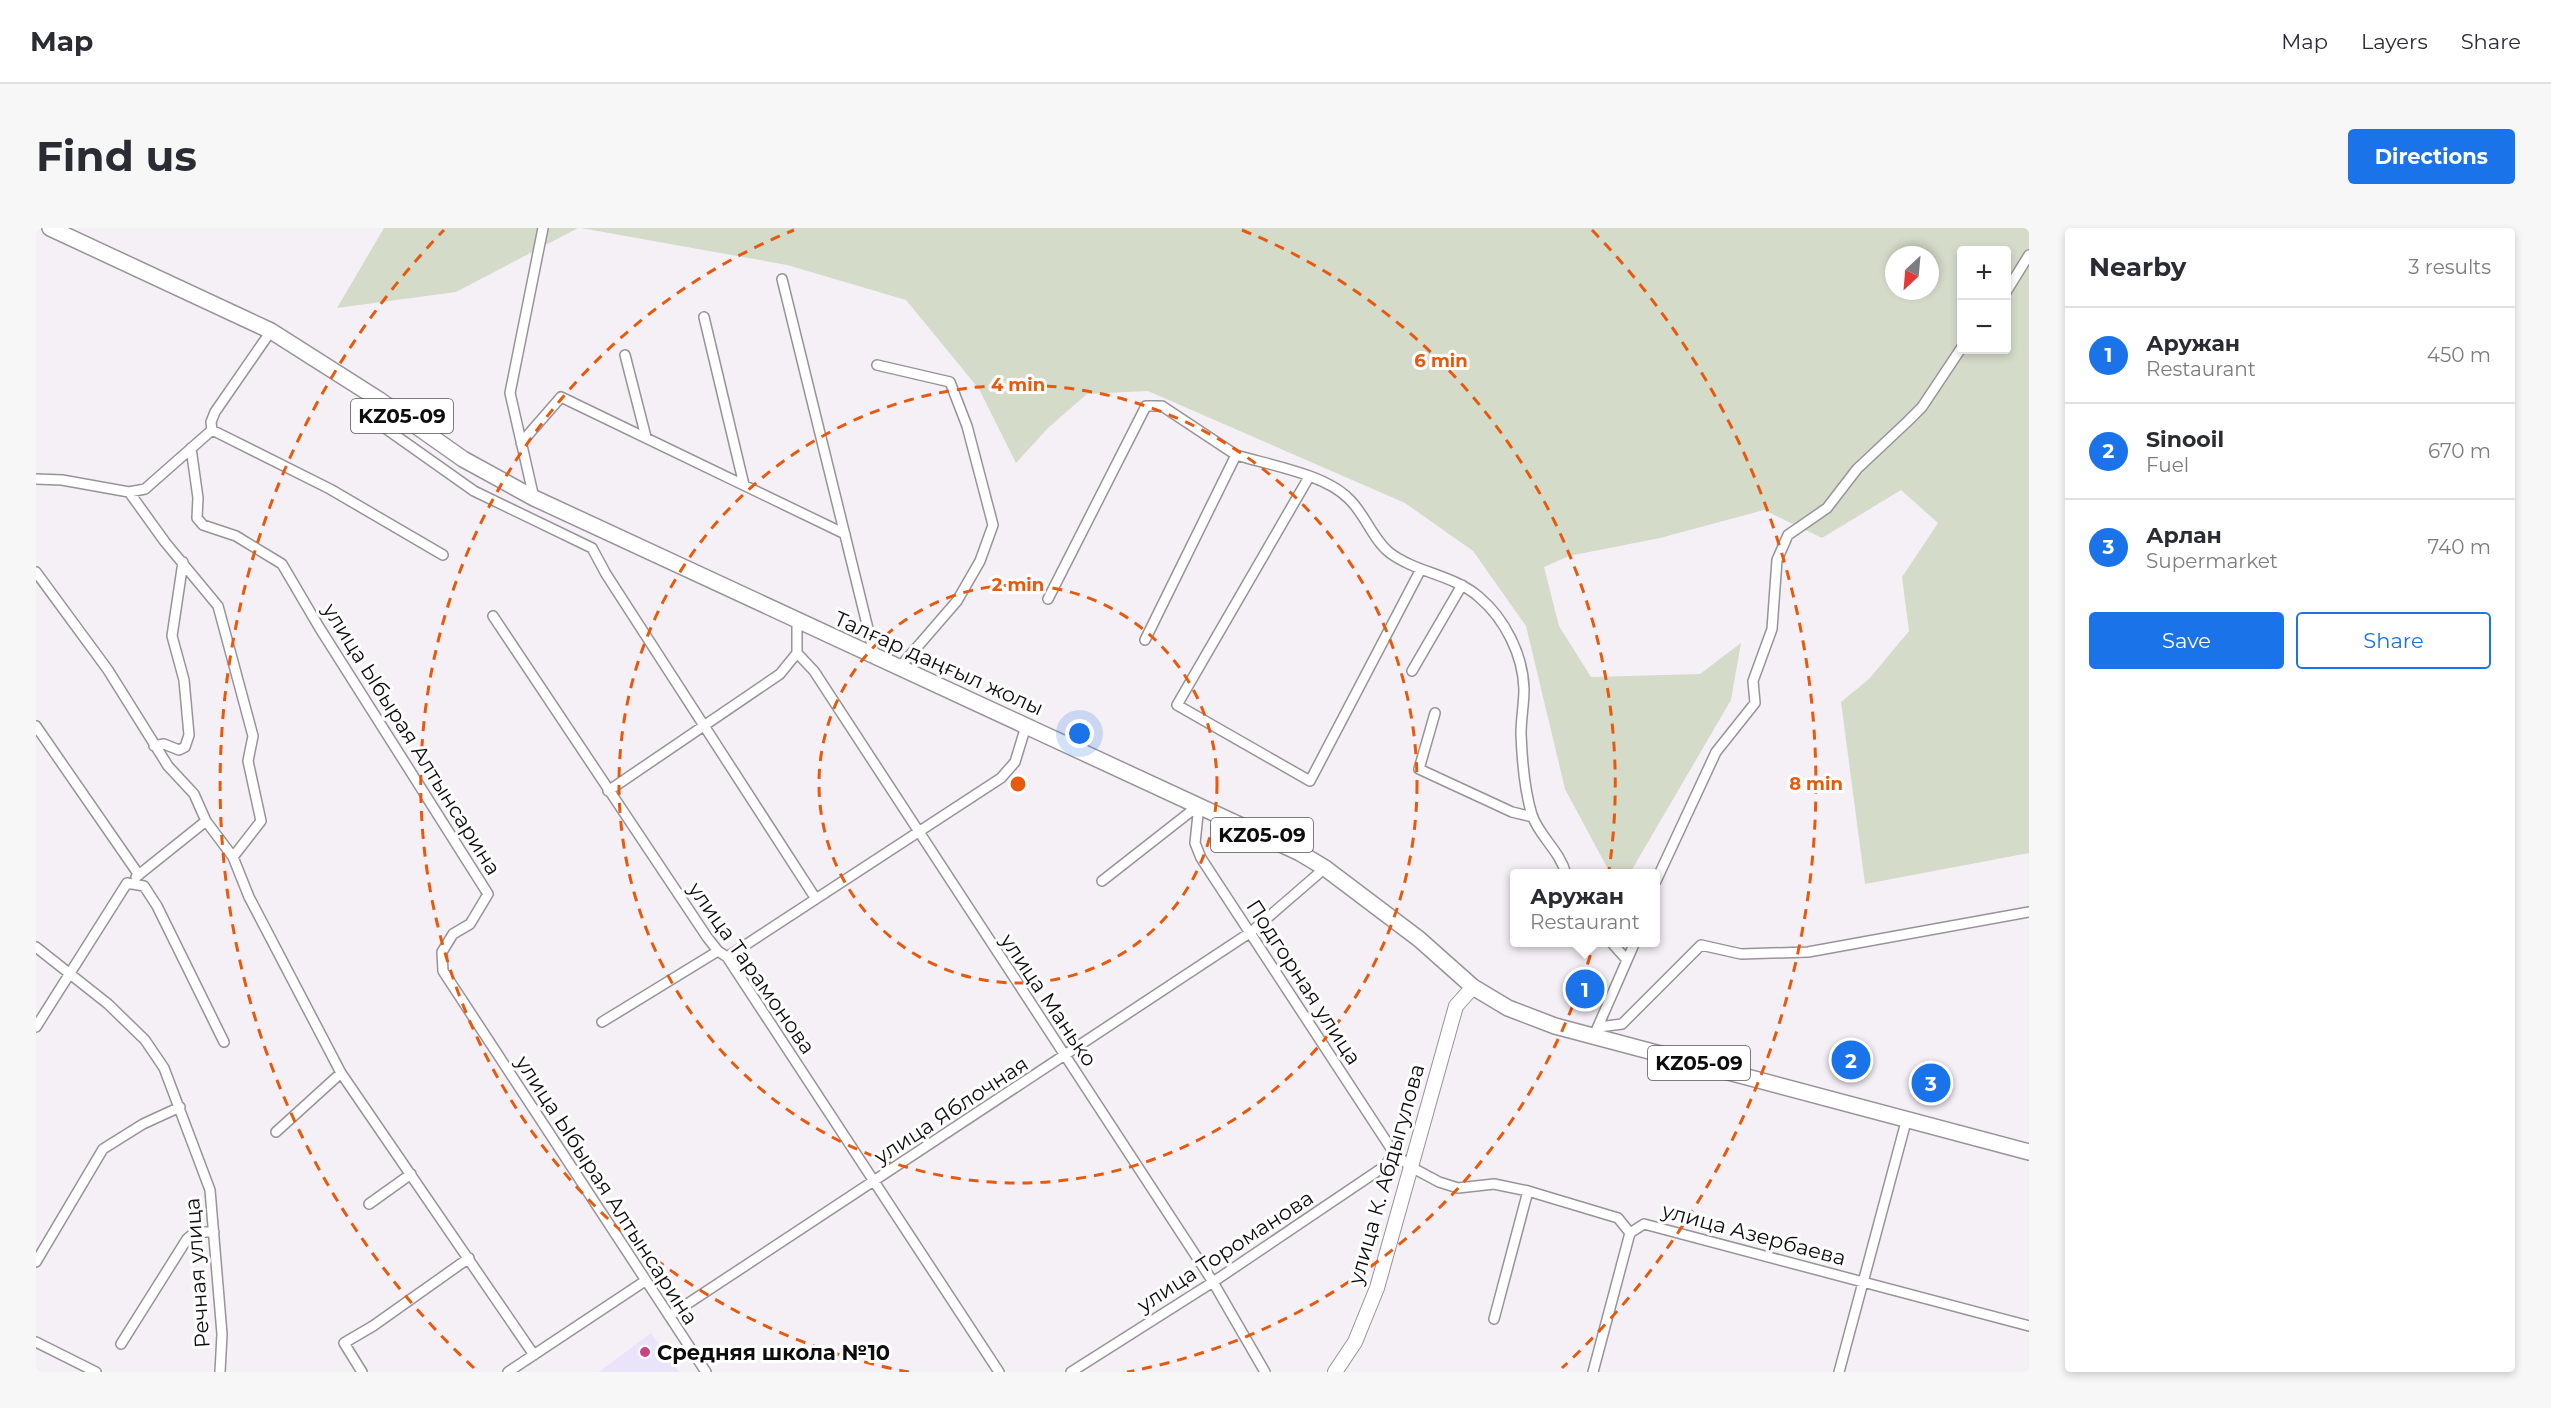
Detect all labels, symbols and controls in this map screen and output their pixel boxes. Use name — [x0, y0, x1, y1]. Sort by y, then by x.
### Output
text: Map — [30, 24, 93, 58]
text: Map — [2281, 29, 2328, 54]
text: Layers — [2361, 29, 2428, 54]
text: Share — [2461, 29, 2521, 54]
button: Directions — [2348, 129, 2515, 184]
text: Find us — [36, 130, 197, 182]
north arrow — [1885, 246, 1939, 300]
map controls — [1957, 246, 2011, 354]
button: + — [1957, 246, 2011, 300]
text: Nearby — [2089, 251, 2186, 283]
text: 3 results — [2408, 255, 2491, 279]
button: − — [1957, 300, 2011, 354]
text: Аружан — [2146, 330, 2240, 357]
text: 1 — [2105, 343, 2112, 367]
text: 450 m — [2427, 343, 2491, 367]
text: 6 min — [1414, 350, 1468, 372]
text: Restaurant — [2146, 357, 2256, 381]
text: 4 min — [991, 374, 1045, 396]
road number: KZ05-09 — [351, 399, 453, 433]
text: Sinooil — [2146, 426, 2224, 453]
text: 2 — [2103, 439, 2114, 463]
text: 670 m — [2428, 439, 2491, 463]
text: Fuel — [2146, 453, 2189, 477]
text: Арлан — [2146, 522, 2222, 549]
text: 3 — [2103, 535, 2114, 559]
text: 740 m — [2428, 535, 2491, 559]
text: Supermarket — [2146, 549, 2278, 573]
text: 2 min — [992, 574, 1044, 596]
street label: улица Ыбырая Алтынсарина — [317, 598, 506, 879]
street label: Талғар даңғыл жолы — [831, 606, 1047, 720]
button: Save — [2089, 612, 2284, 669]
button: Share — [2296, 612, 2491, 669]
your location — [1065, 719, 1094, 748]
text: 8 min — [1789, 773, 1843, 795]
centre of rings — [1008, 774, 1028, 794]
road number: KZ05-09 — [1211, 818, 1313, 852]
popup — [1510, 869, 1660, 947]
street label: улица Тарамонова — [683, 876, 821, 1059]
text: Аружан — [1530, 883, 1624, 910]
street label: Подгорная улица — [1241, 895, 1367, 1069]
text: Restaurant — [1530, 910, 1640, 934]
street label: улица Манько — [995, 928, 1103, 1071]
pin: 1 — [1566, 966, 1604, 1011]
pin: 2 — [1832, 1038, 1870, 1082]
road number: KZ05-09 — [1648, 1046, 1750, 1080]
street label: улица Ыбырая Алтынсарина — [510, 1050, 703, 1329]
street label: улица Яблочная — [868, 1051, 1033, 1170]
pin: 3 — [1912, 1060, 1950, 1106]
street label: улица К. Абдыгулова — [1342, 1061, 1429, 1288]
street label: улица Тороманова — [1131, 1185, 1318, 1318]
street label: Речная улица — [179, 1197, 215, 1349]
street label: улица Азербаева — [1658, 1197, 1849, 1271]
place label: Средняя школа №10 — [657, 1340, 890, 1365]
marker: Средняя школа №10 — [638, 1345, 652, 1359]

